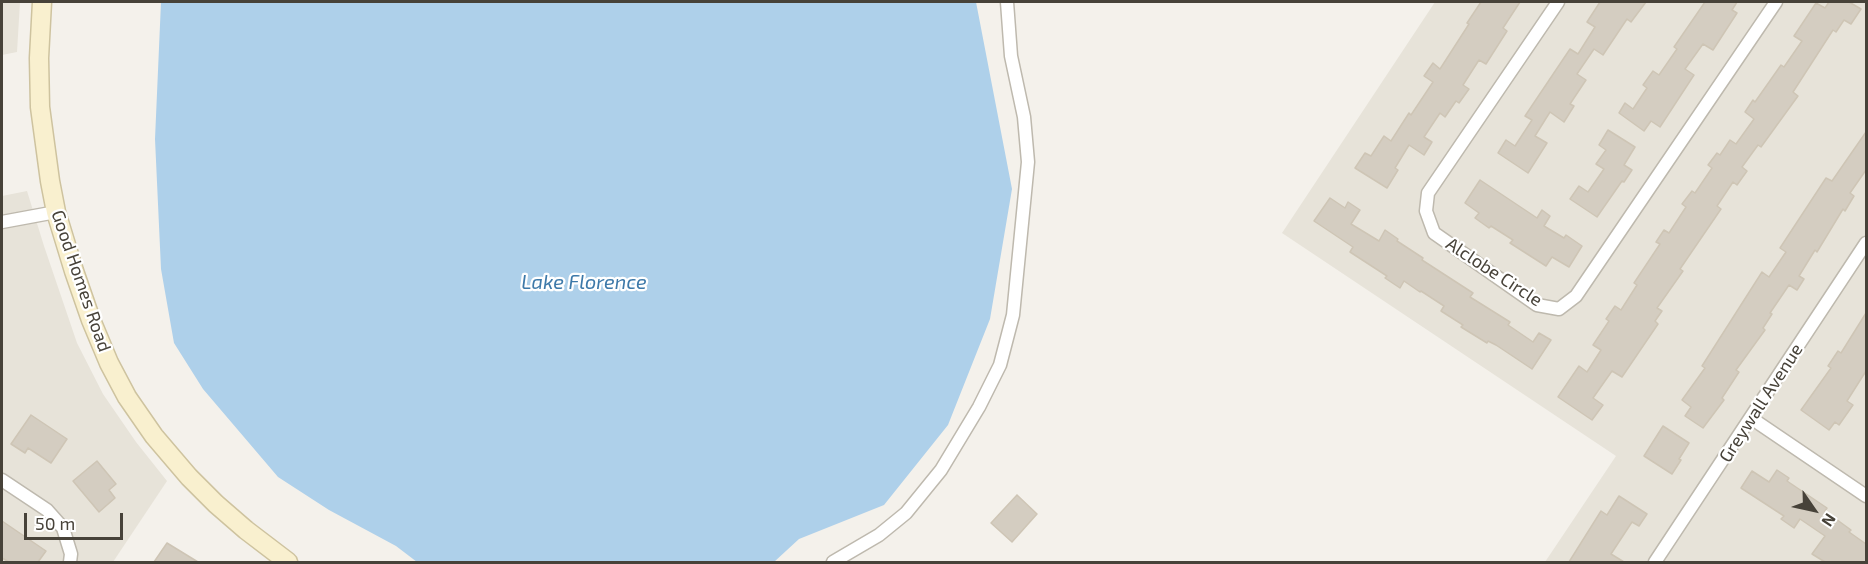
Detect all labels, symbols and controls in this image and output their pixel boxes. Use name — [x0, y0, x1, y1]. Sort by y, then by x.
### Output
street label: Good Homes Road — [47, 207, 115, 355]
street label: Alclobe Circle — [1442, 233, 1546, 311]
water label: Lake Florence — [521, 270, 647, 294]
street label: Greywall Avenue — [1715, 340, 1807, 466]
north arrow — [1784, 480, 1844, 540]
scale bar — [27, 501, 126, 539]
text: N — [1818, 510, 1840, 530]
text: 50 m — [35, 512, 75, 534]

